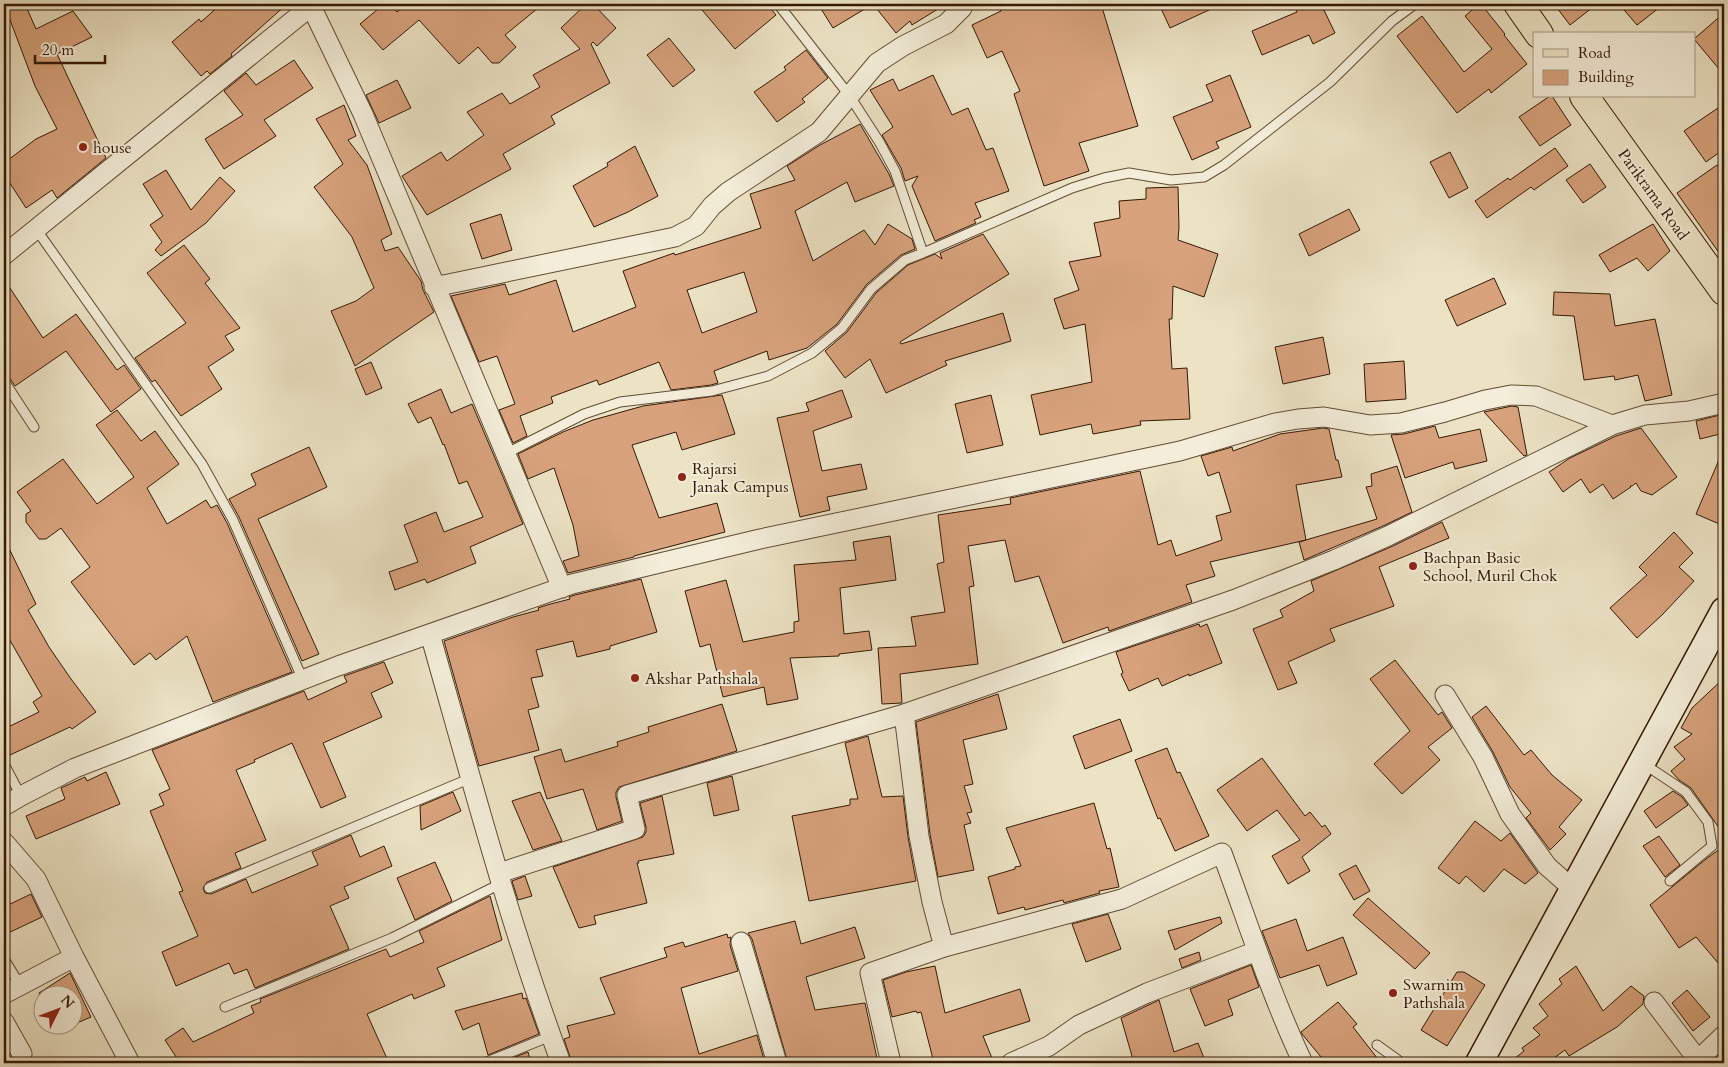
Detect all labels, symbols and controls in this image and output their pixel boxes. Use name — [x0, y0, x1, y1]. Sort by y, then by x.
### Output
scale bar — [35, 32, 105, 64]
legend — [1533, 32, 1696, 98]
text: 20 m — [42, 40, 74, 60]
text: Road — [1578, 43, 1611, 63]
text: Building — [1578, 67, 1634, 87]
place label: house — [93, 137, 132, 159]
marker: house — [77, 141, 89, 153]
street label: Parikrama Road — [1613, 144, 1694, 245]
place label: Rajarsi Janak Campus — [690, 458, 789, 498]
marker: Rajarsi Janak Campus — [676, 471, 688, 483]
place label: Bachpan Basic School, Muril Chok — [1423, 547, 1558, 587]
marker: Bachpan Basic School, Muril Chok — [1407, 560, 1419, 572]
place label: Akshar Pathshala — [645, 668, 758, 690]
marker: Akshar Pathshala — [629, 672, 641, 684]
place label: Swarnim Pathshala — [1403, 974, 1465, 1014]
north arrow — [32, 984, 82, 1034]
marker: Swarnim Pathshala — [1387, 987, 1399, 999]
text: N — [56, 991, 78, 1013]

